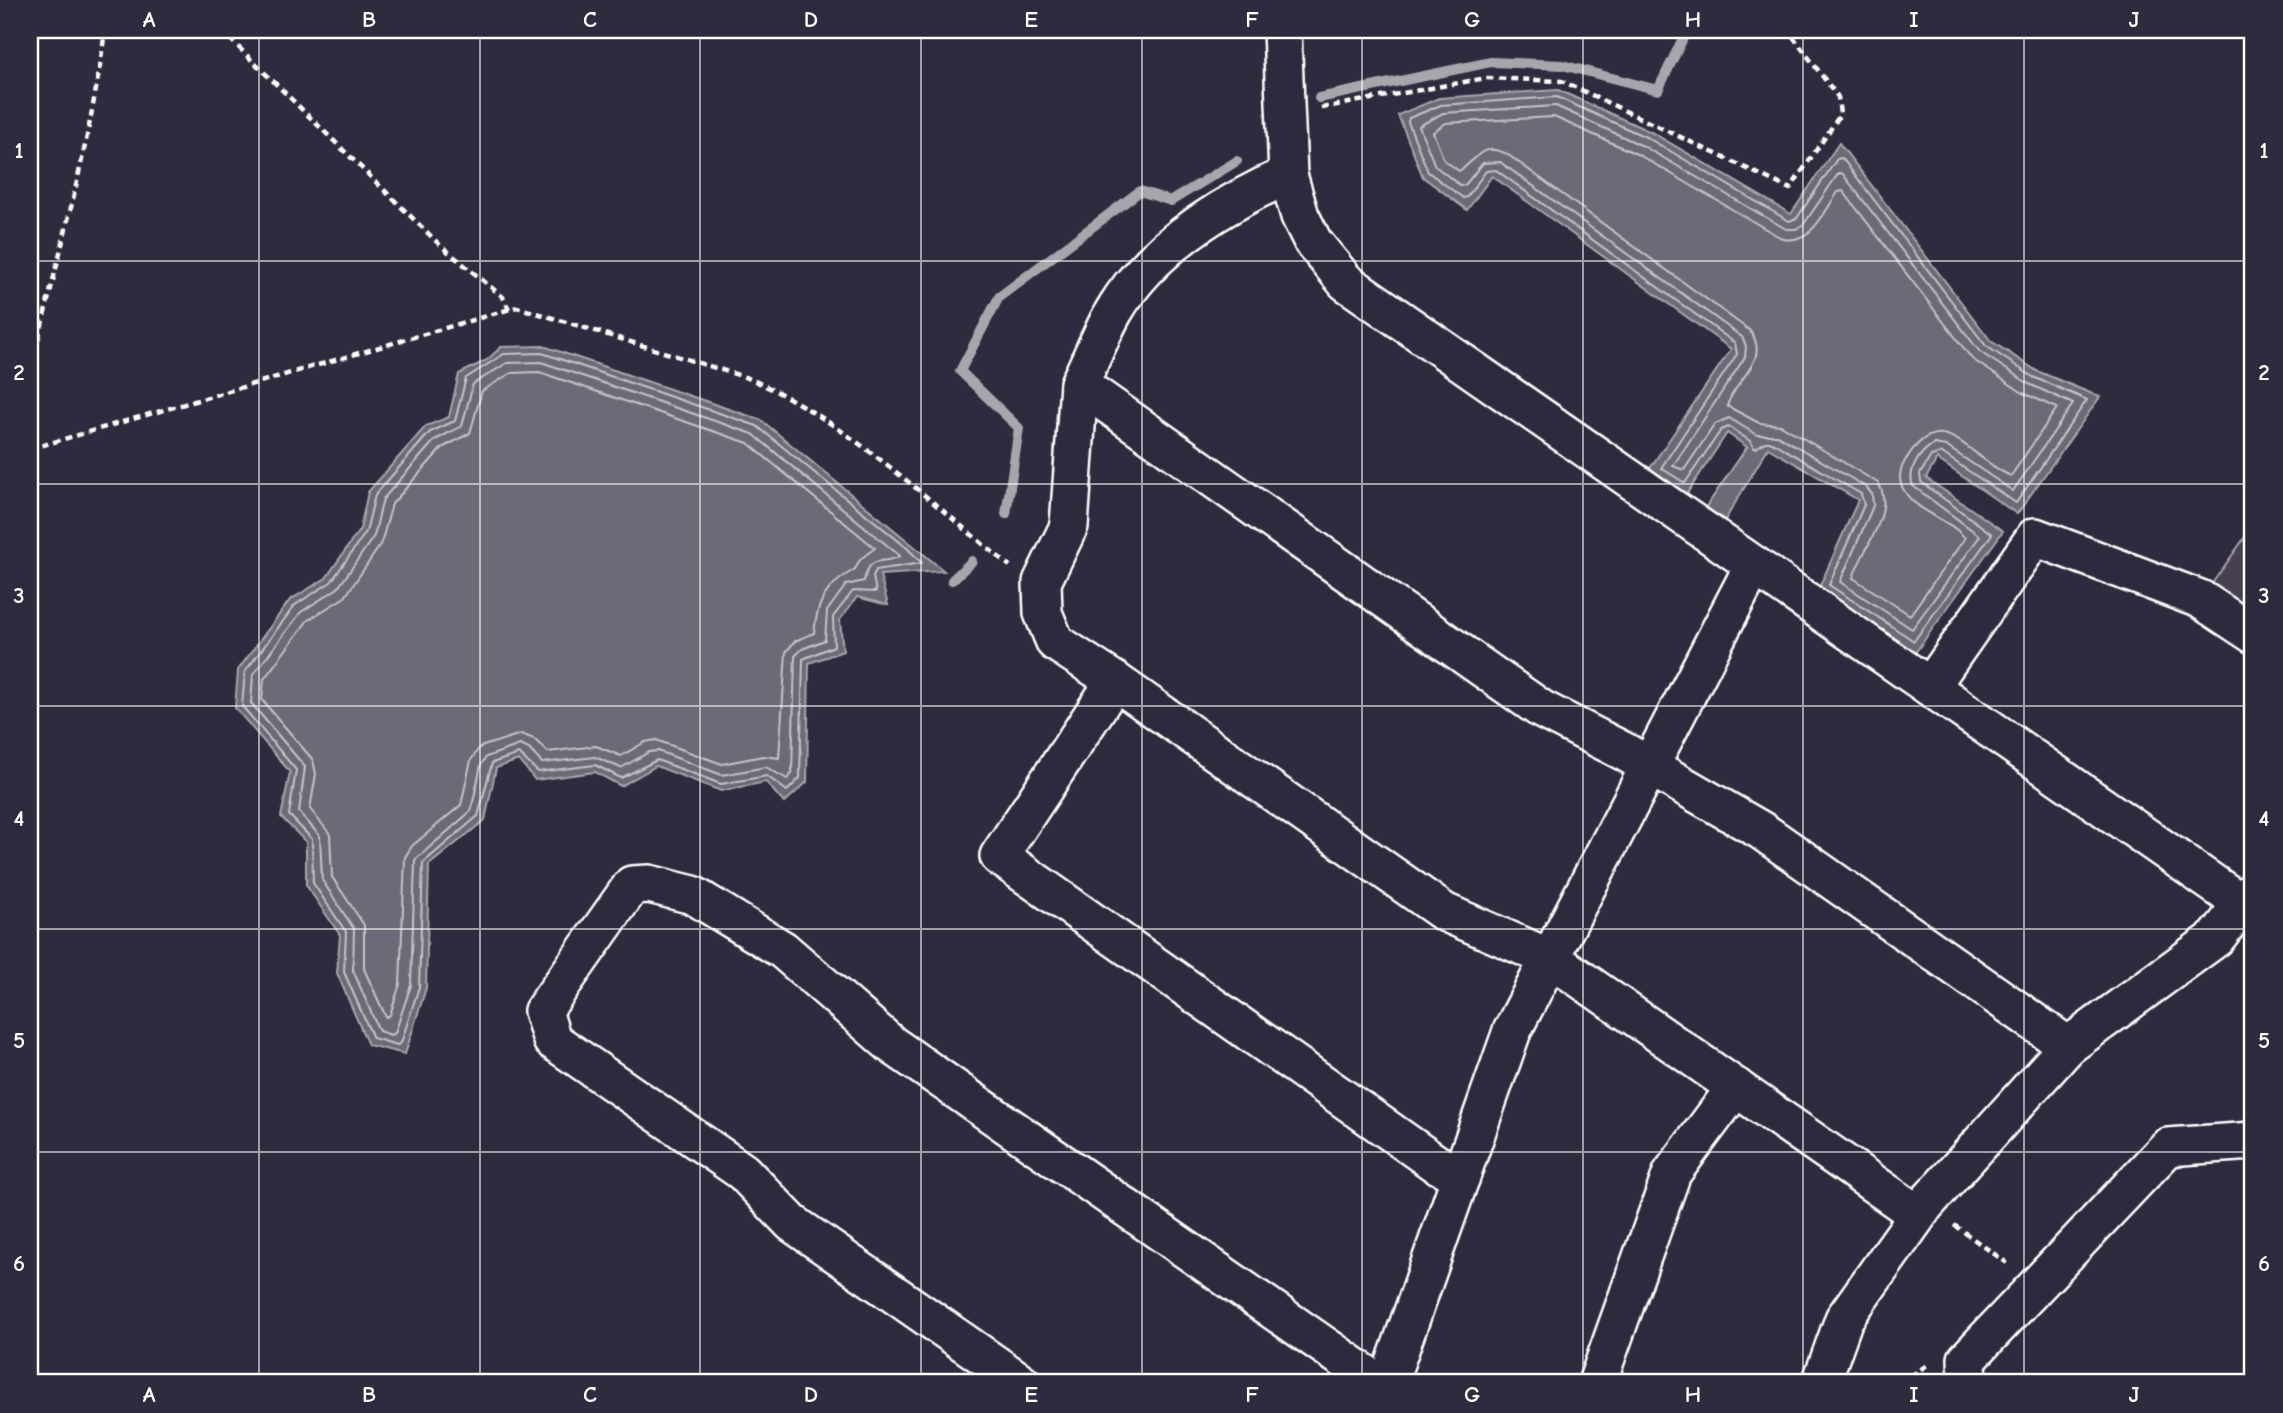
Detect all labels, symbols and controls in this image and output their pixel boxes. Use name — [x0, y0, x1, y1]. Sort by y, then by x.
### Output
text: A — [143, 6, 156, 33]
text: B — [362, 6, 376, 33]
text: C — [583, 6, 597, 33]
text: D — [804, 6, 818, 33]
text: E — [1024, 6, 1038, 33]
text: F — [1245, 6, 1259, 33]
text: G — [1464, 6, 1480, 33]
text: H — [1685, 6, 1701, 33]
text: I — [1909, 6, 1919, 33]
text: J — [2129, 6, 2140, 33]
text: 1 — [14, 137, 24, 164]
text: 1 — [2259, 137, 2269, 164]
text: 2 — [13, 359, 25, 386]
text: 2 — [2258, 359, 2270, 386]
text: 3 — [13, 582, 25, 609]
text: 3 — [2258, 582, 2270, 609]
text: 4 — [14, 805, 25, 832]
text: 4 — [2259, 805, 2270, 832]
text: 5 — [13, 1027, 25, 1054]
text: 5 — [2258, 1027, 2270, 1054]
text: 6 — [13, 1250, 25, 1277]
text: 6 — [2258, 1250, 2270, 1277]
text: A — [143, 1381, 156, 1408]
text: B — [362, 1381, 376, 1408]
text: C — [583, 1381, 597, 1408]
text: D — [804, 1381, 818, 1408]
text: E — [1024, 1381, 1038, 1408]
text: F — [1245, 1381, 1259, 1408]
text: G — [1464, 1381, 1480, 1408]
text: H — [1685, 1381, 1701, 1408]
text: I — [1909, 1381, 1919, 1408]
text: J — [2129, 1381, 2140, 1408]

